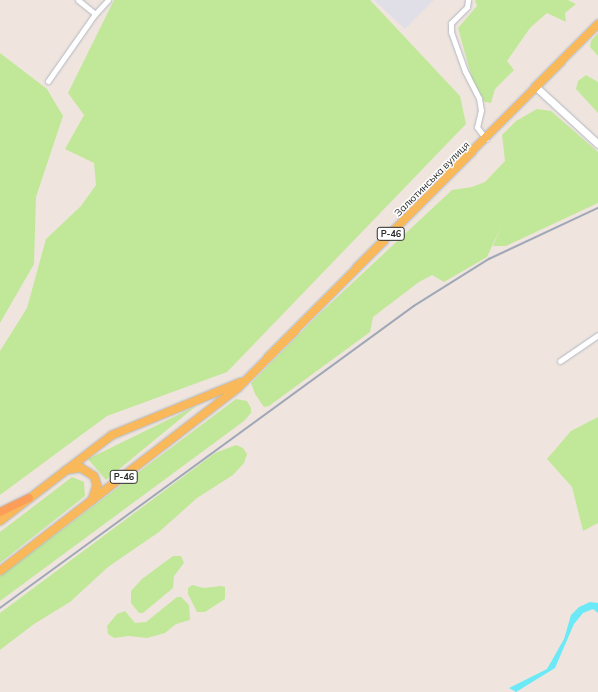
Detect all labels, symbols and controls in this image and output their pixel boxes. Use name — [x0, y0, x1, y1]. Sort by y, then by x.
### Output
street label: Залютинська вулиця — [392, 139, 472, 219]
road number: Р-46 — [376, 227, 406, 241]
road number: Р-46 — [109, 470, 139, 484]

